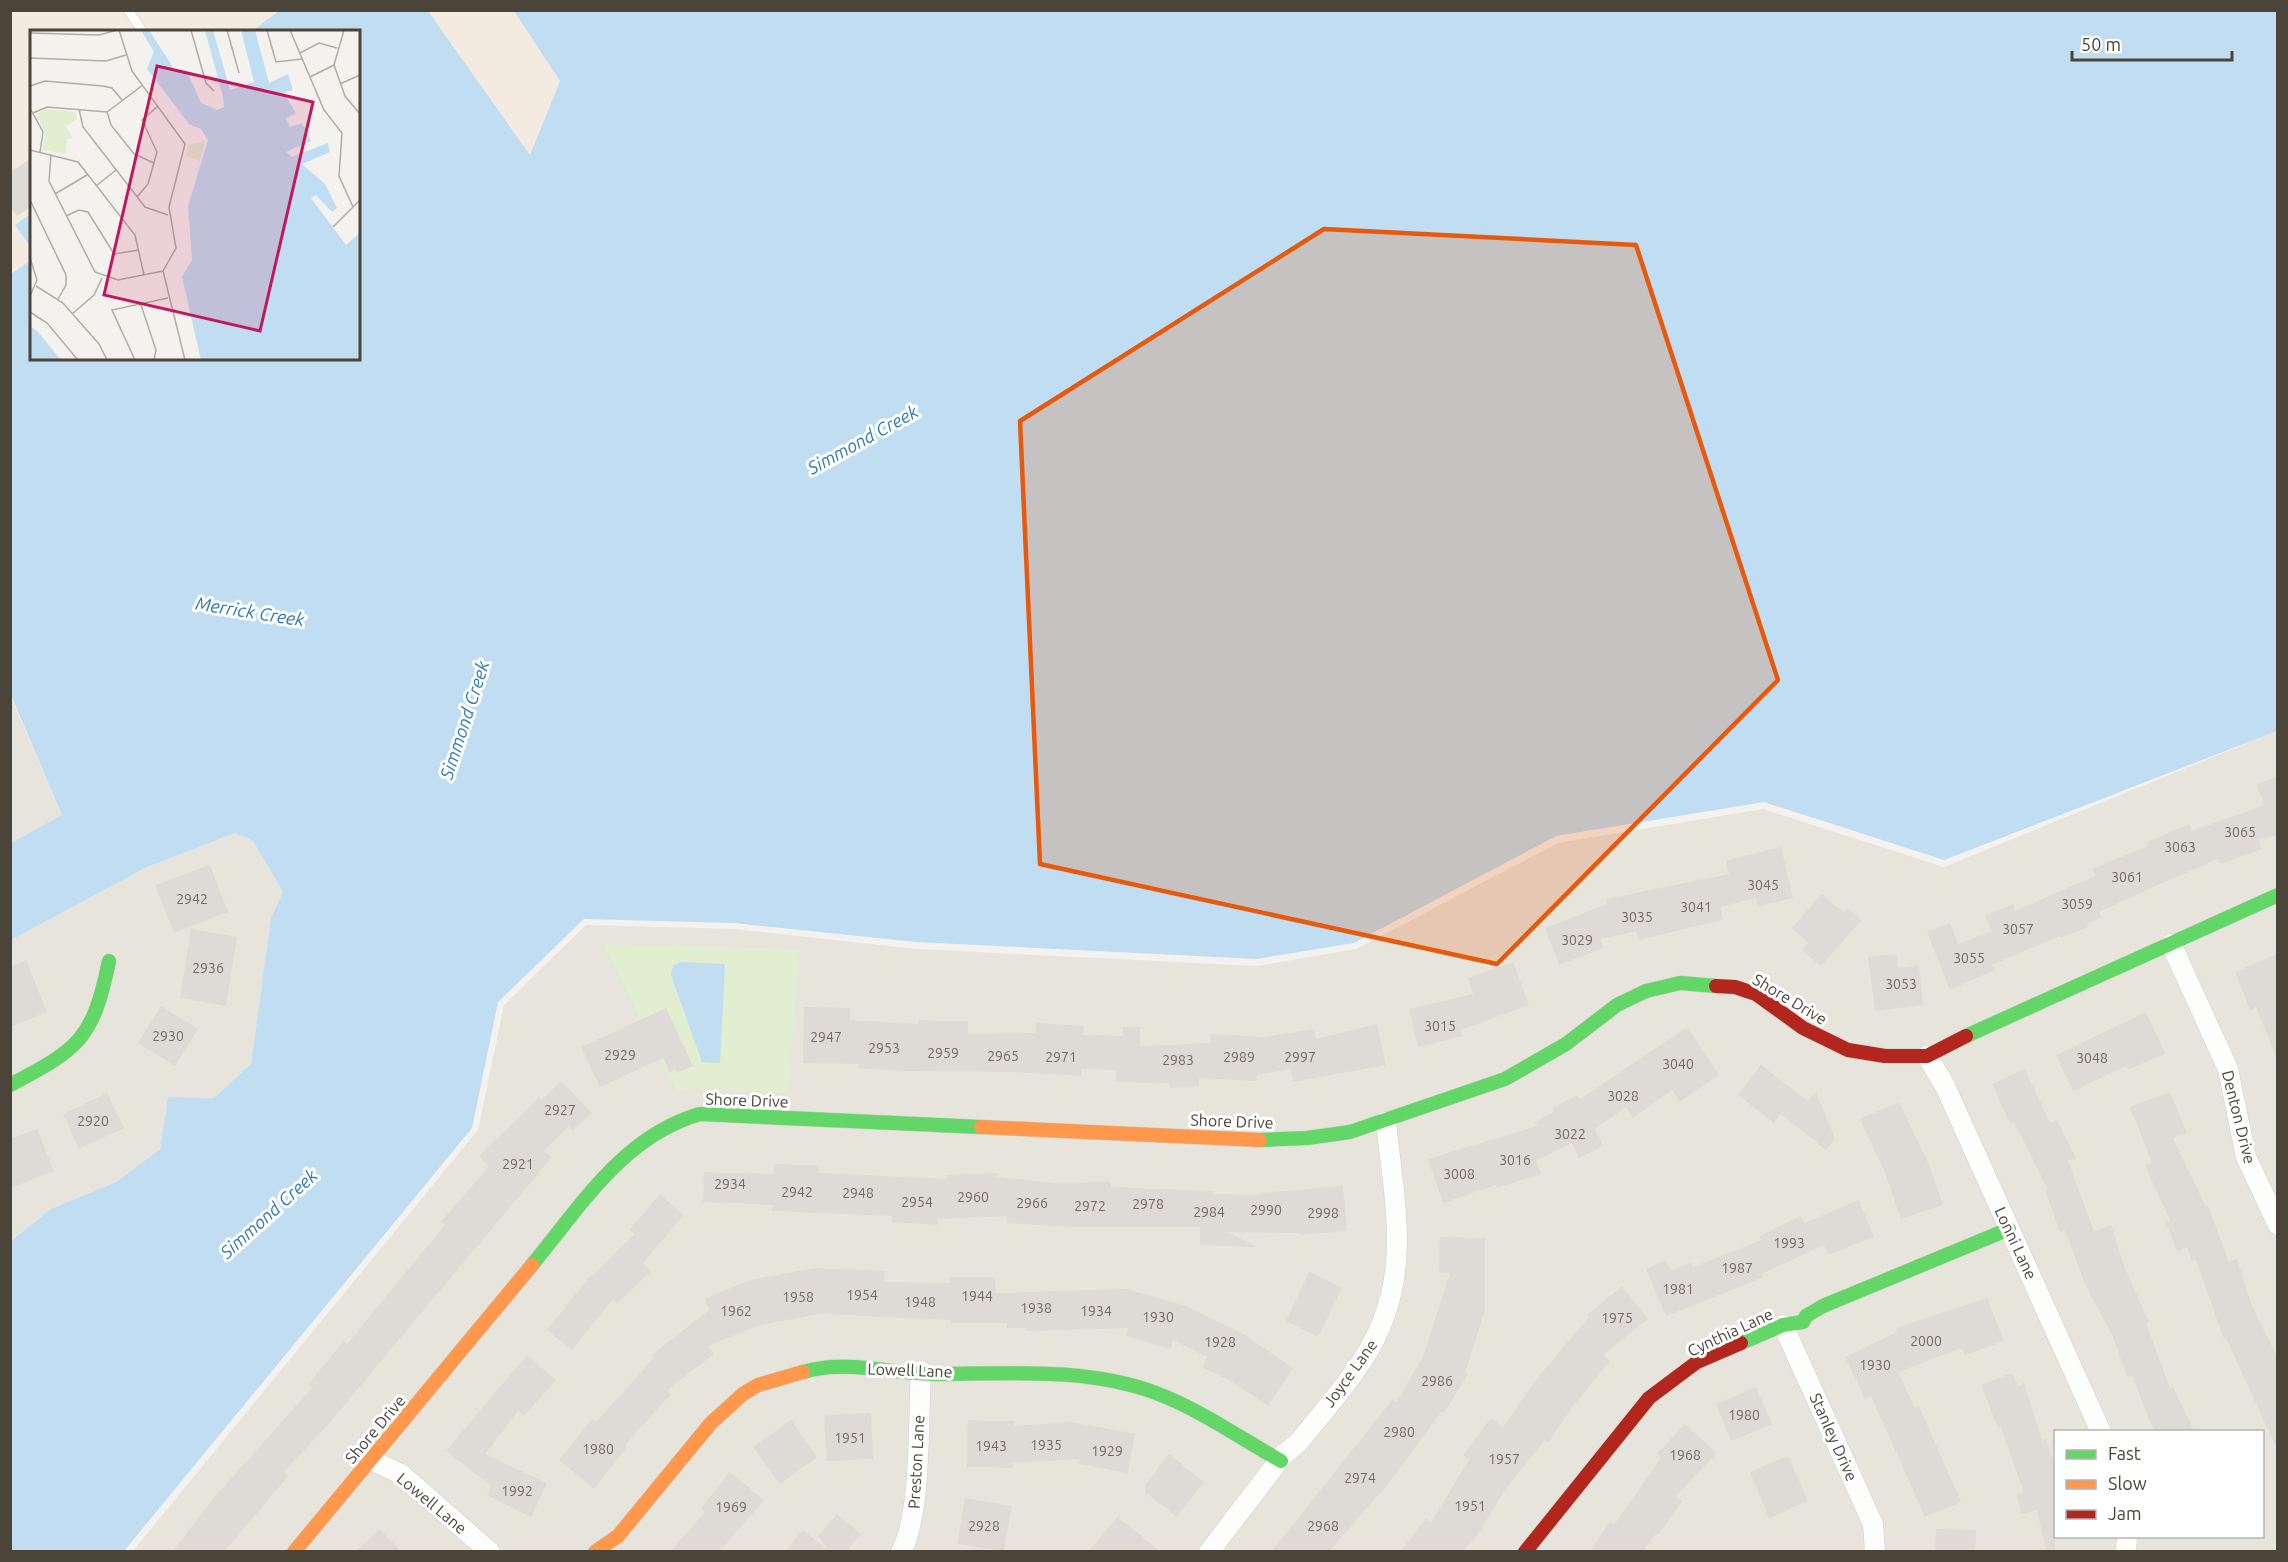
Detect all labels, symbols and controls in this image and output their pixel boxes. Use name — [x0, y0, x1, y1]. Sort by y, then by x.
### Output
scale bar — [2072, 24, 2232, 62]
inset map — [30, 30, 360, 360]
text: 50 m — [2081, 34, 2121, 54]
water label: Simmond Creek — [803, 400, 922, 478]
water label: Merrick Creek — [194, 593, 307, 630]
water label: Simmond Creek — [435, 657, 493, 782]
house number: 3065 — [2224, 824, 2256, 840]
house number: 3063 — [2164, 839, 2196, 855]
house number: 3061 — [2111, 869, 2143, 885]
house number: 3045 — [1747, 877, 1779, 893]
house number: 2942 — [176, 891, 208, 907]
house number: 3059 — [2061, 896, 2093, 912]
house number: 3041 — [1680, 899, 1712, 915]
house number: 3035 — [1621, 909, 1653, 925]
house number: 3057 — [2002, 921, 2034, 937]
house number: 3029 — [1561, 932, 1593, 948]
house number: 3055 — [1953, 950, 1985, 966]
house number: 2936 — [192, 960, 224, 976]
street label: Shore Drive — [1750, 970, 1830, 1028]
house number: 3053 — [1885, 976, 1917, 992]
house number: 3015 — [1424, 1018, 1456, 1034]
house number: 2930 — [152, 1028, 184, 1044]
house number: 2947 — [810, 1029, 842, 1045]
house number: 2953 — [868, 1040, 900, 1056]
house number: 2959 — [927, 1045, 959, 1061]
house number: 2929 — [604, 1047, 636, 1063]
house number: 2965 — [987, 1048, 1019, 1064]
house number: 2971 — [1045, 1049, 1077, 1065]
house number: 2989 — [1223, 1049, 1255, 1065]
house number: 2997 — [1284, 1049, 1316, 1065]
house number: 3048 — [2076, 1050, 2108, 1066]
house number: 2983 — [1162, 1052, 1194, 1068]
house number: 3040 — [1662, 1056, 1694, 1072]
street label: Denton Drive — [2219, 1068, 2259, 1166]
house number: 3028 — [1607, 1088, 1639, 1104]
street label: Shore Drive — [705, 1090, 789, 1110]
house number: 2927 — [544, 1102, 576, 1118]
street label: Shore Drive — [1190, 1111, 1274, 1131]
house number: 2920 — [77, 1113, 109, 1129]
house number: 3022 — [1554, 1126, 1586, 1142]
house number: 3016 — [1499, 1152, 1531, 1168]
house number: 2921 — [502, 1156, 534, 1172]
water label: Simmond Creek — [215, 1164, 321, 1263]
house number: 3008 — [1443, 1166, 1475, 1182]
house number: 2934 — [714, 1176, 746, 1192]
house number: 2942 — [781, 1184, 813, 1200]
house number: 2948 — [842, 1185, 874, 1201]
house number: 2960 — [957, 1189, 989, 1205]
house number: 2954 — [901, 1194, 933, 1210]
house number: 2966 — [1016, 1195, 1048, 1211]
house number: 2978 — [1132, 1196, 1164, 1212]
house number: 2972 — [1074, 1198, 1106, 1214]
house number: 2990 — [1250, 1202, 1282, 1218]
house number: 2984 — [1193, 1204, 1225, 1220]
street label: Lonni Lane — [1991, 1204, 2041, 1282]
house number: 2998 — [1307, 1205, 1339, 1221]
house number: 1993 — [1773, 1235, 1805, 1251]
house number: 1987 — [1721, 1260, 1753, 1276]
house number: 1981 — [1662, 1281, 1694, 1297]
house number: 1954 — [846, 1287, 878, 1303]
house number: 1944 — [961, 1288, 993, 1304]
house number: 1958 — [782, 1289, 814, 1305]
house number: 1948 — [904, 1294, 936, 1310]
house number: 1938 — [1020, 1300, 1052, 1316]
house number: 1962 — [720, 1303, 752, 1319]
house number: 1934 — [1080, 1303, 1112, 1319]
street label: Cynthia Lane — [1684, 1304, 1776, 1360]
house number: 1930 — [1142, 1309, 1174, 1325]
house number: 1975 — [1601, 1310, 1633, 1326]
house number: 2000 — [1910, 1333, 1942, 1349]
house number: 1928 — [1204, 1334, 1236, 1350]
street label: Joyce Lane — [1319, 1336, 1381, 1410]
house number: 1930 — [1859, 1357, 1891, 1373]
street label: Lowell Lane — [867, 1360, 953, 1380]
house number: 2986 — [1421, 1373, 1453, 1389]
street label: Stanley Drive — [1807, 1390, 1861, 1484]
street label: Shore Drive — [341, 1391, 409, 1467]
house number: 1980 — [1728, 1407, 1760, 1423]
street label: Preston Lane — [905, 1415, 927, 1509]
house number: 2980 — [1383, 1424, 1415, 1440]
house number: 1951 — [834, 1430, 866, 1446]
legend — [2054, 1430, 2264, 1538]
house number: 1935 — [1030, 1437, 1062, 1453]
house number: 1943 — [975, 1438, 1007, 1454]
house number: 1980 — [582, 1441, 614, 1457]
house number: 1929 — [1091, 1443, 1123, 1459]
text: Fast — [2108, 1443, 2141, 1463]
house number: 1968 — [1669, 1447, 1701, 1463]
house number: 1957 — [1488, 1451, 1520, 1467]
street label: Lowell Lane — [394, 1469, 470, 1537]
house number: 2974 — [1344, 1470, 1376, 1486]
text: Slow — [2108, 1473, 2147, 1493]
house number: 1992 — [501, 1483, 533, 1499]
house number: 1951 — [1454, 1498, 1486, 1514]
house number: 1969 — [715, 1499, 747, 1515]
text: Jam — [2108, 1503, 2142, 1523]
house number: 2928 — [968, 1518, 1000, 1534]
house number: 2968 — [1307, 1518, 1339, 1534]

